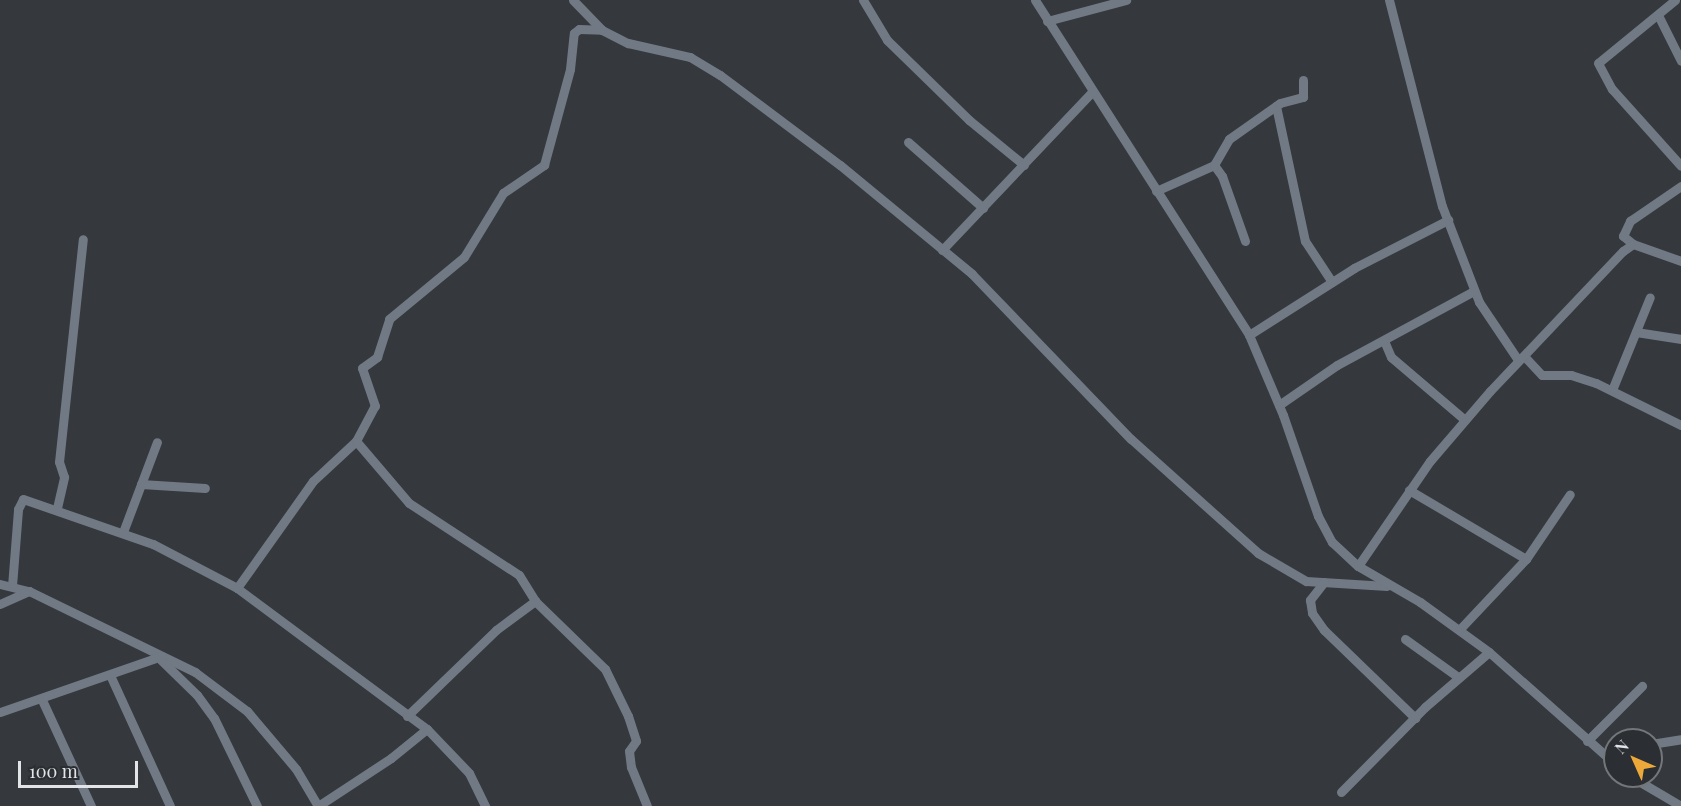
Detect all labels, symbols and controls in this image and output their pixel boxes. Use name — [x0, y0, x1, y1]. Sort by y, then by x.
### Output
north arrow — [1603, 728, 1663, 788]
text: N — [1610, 735, 1633, 758]
scale bar — [21, 749, 141, 787]
text: 100 m — [29, 759, 78, 783]

